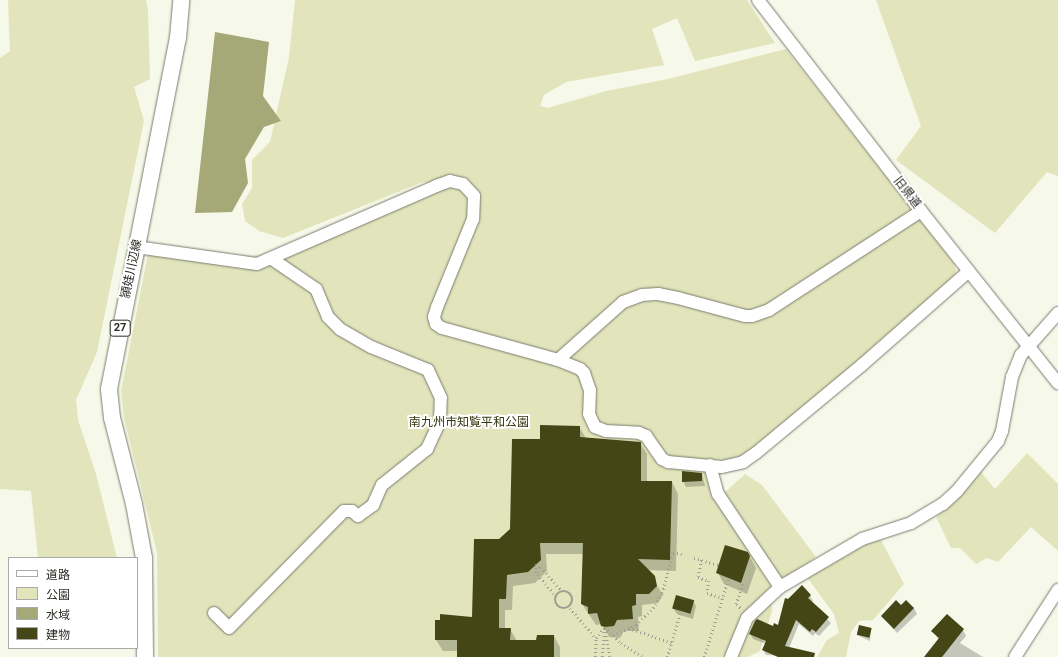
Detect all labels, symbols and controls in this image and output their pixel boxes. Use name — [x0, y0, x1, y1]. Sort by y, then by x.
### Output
street label: 旧県道 — [890, 174, 924, 212]
street label: 頴娃川辺線 — [119, 238, 145, 300]
road number: 27 — [109, 319, 131, 337]
park label: 南九州市知覧平和公園 — [409, 416, 529, 430]
legend — [8, 557, 138, 649]
text: 道路 — [46, 568, 70, 582]
text: 公園 — [46, 588, 70, 602]
text: 水域 — [46, 608, 70, 622]
text: 建物 — [46, 628, 70, 642]

